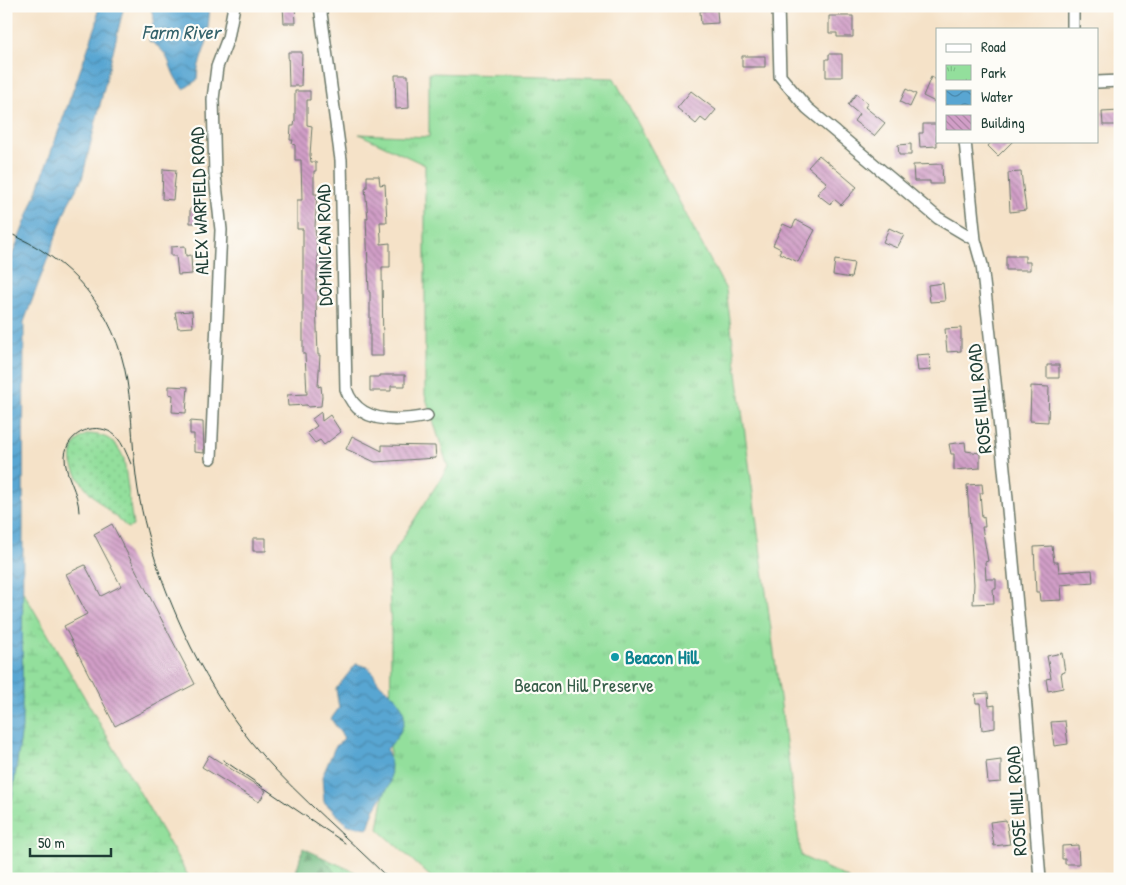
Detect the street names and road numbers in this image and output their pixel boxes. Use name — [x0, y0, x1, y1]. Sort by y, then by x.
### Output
street label: ALEX WARFIELD ROAD — [183, 127, 215, 275]
street label: DOMINICAN ROAD — [310, 184, 338, 306]
street label: ROSE HILL ROAD — [960, 343, 998, 455]
street label: ROSE HILL ROAD — [999, 745, 1033, 857]

